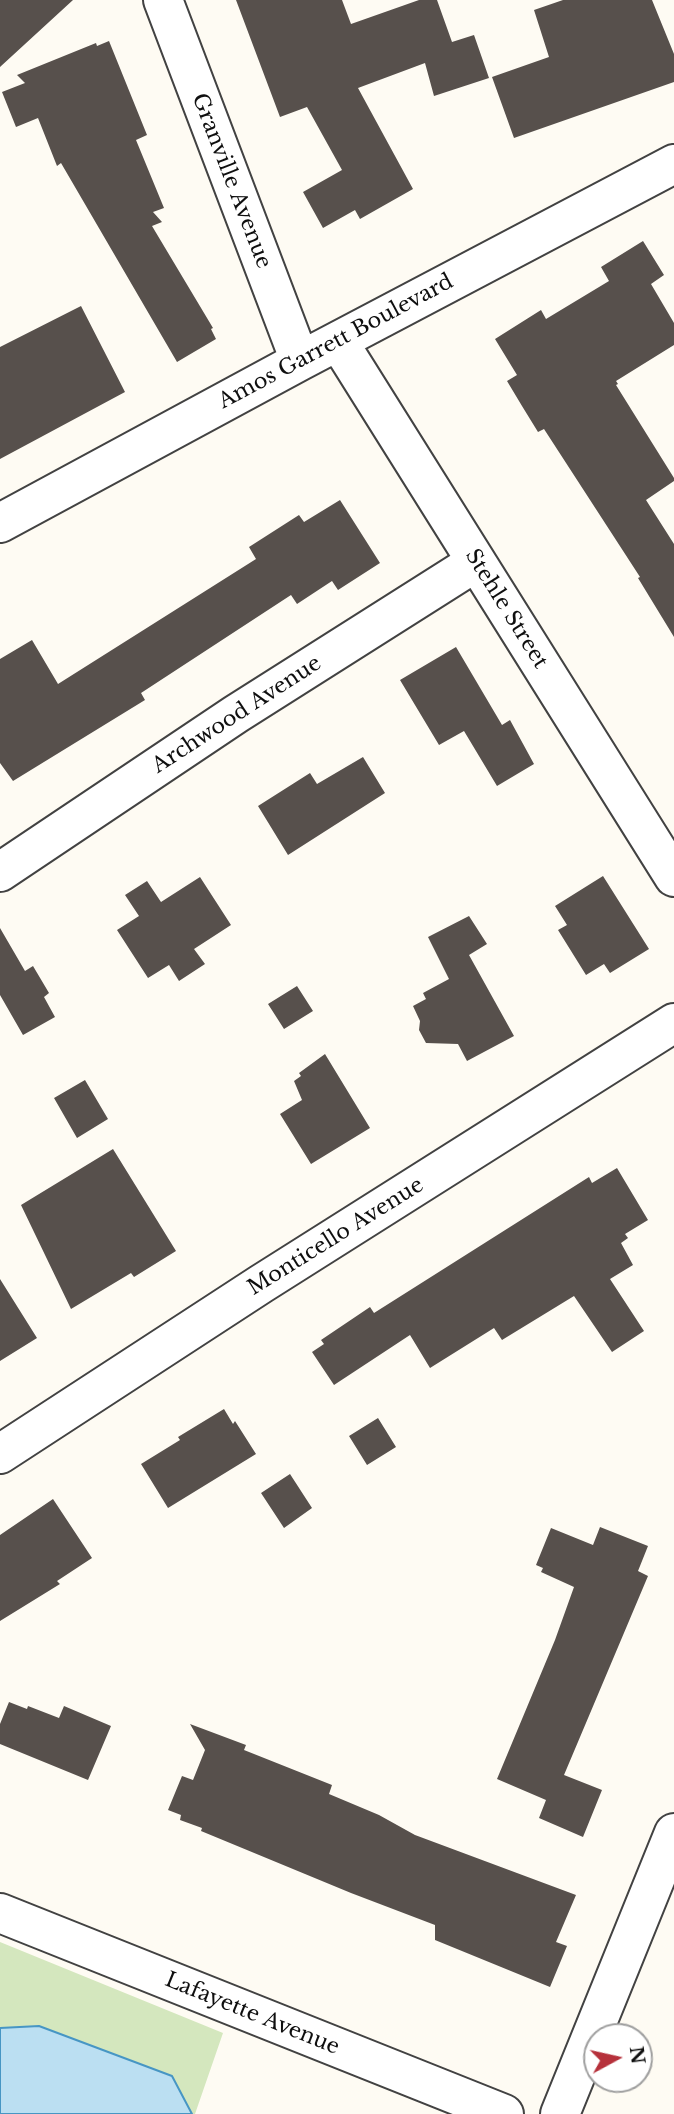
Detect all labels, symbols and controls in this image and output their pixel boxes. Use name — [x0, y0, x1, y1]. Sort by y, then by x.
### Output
street label: Granville Avenue — [186, 90, 276, 272]
street label: Amos Garrett Boulevard — [214, 269, 458, 415]
street label: Stehle Street — [459, 545, 553, 673]
street label: Archwood Avenue — [148, 651, 326, 779]
street label: Monticello Avenue — [244, 1173, 428, 1301]
street label: Lafayette Avenue — [161, 1968, 343, 2060]
north arrow — [583, 2023, 653, 2093]
text: N — [625, 2045, 650, 2066]

